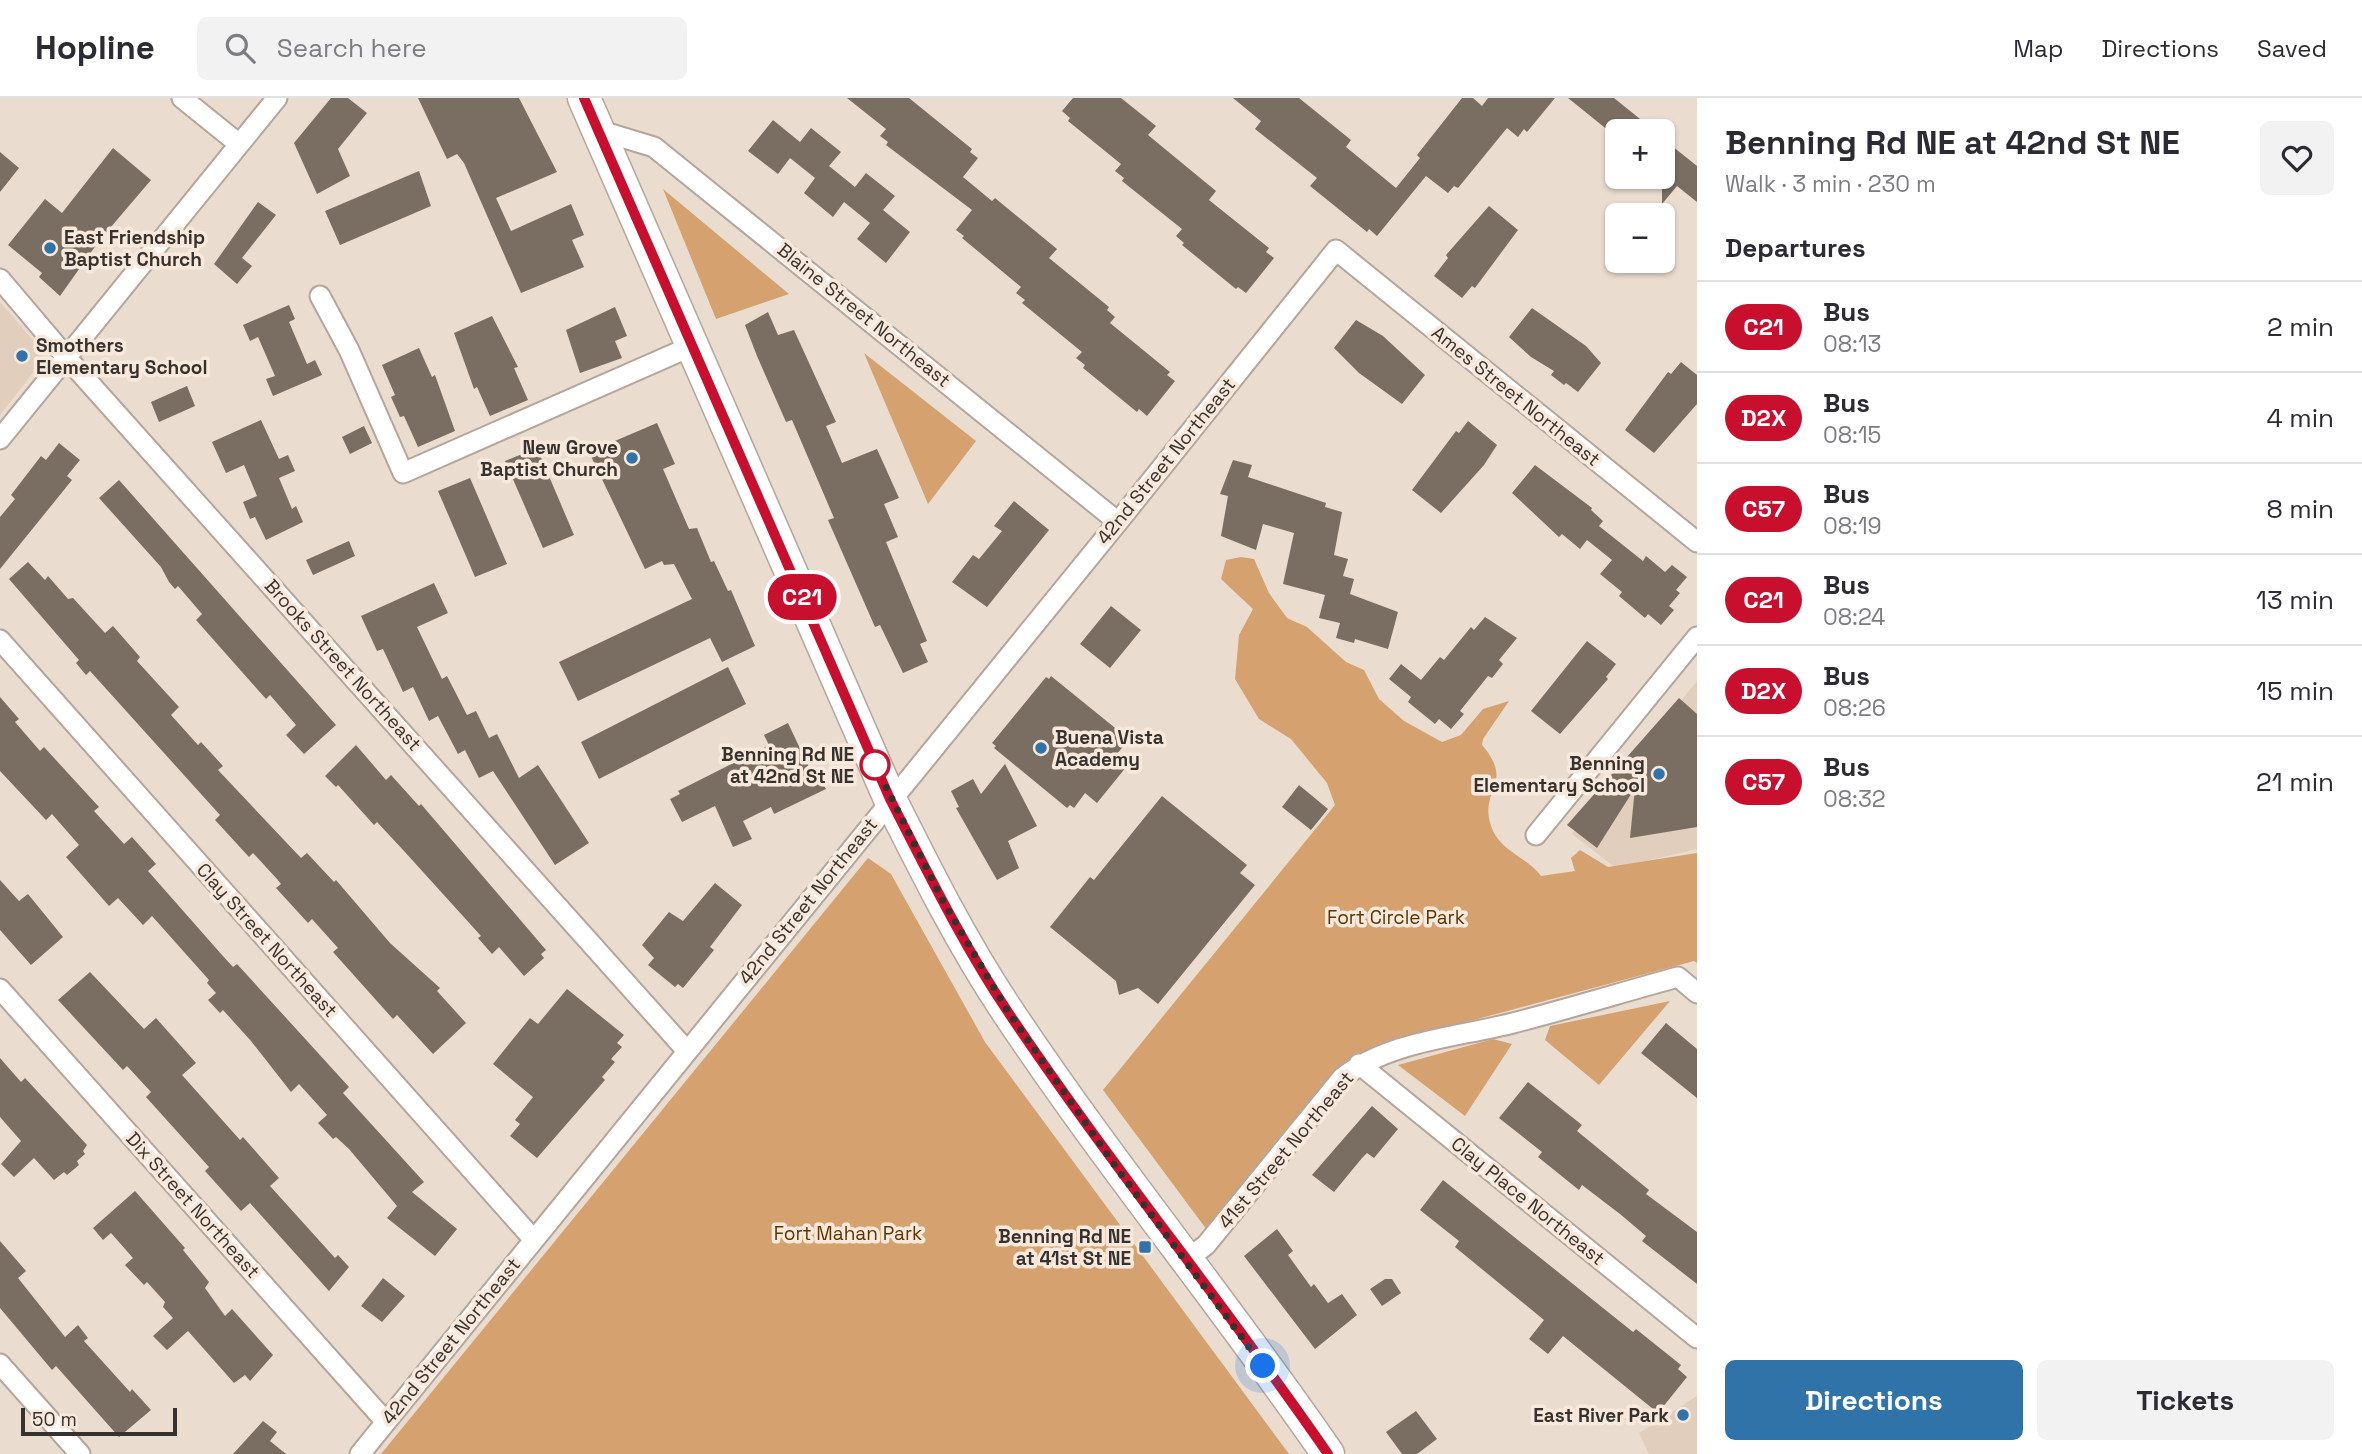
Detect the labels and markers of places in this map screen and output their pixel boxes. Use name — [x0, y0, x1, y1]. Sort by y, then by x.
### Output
place label: East Friendship Baptist Church — [64, 225, 205, 272]
marker: East Friendship Baptist Church — [42, 240, 58, 256]
place label: Smothers Elementary School — [36, 333, 208, 380]
marker: Smothers Elementary School — [14, 348, 30, 364]
place label: New Grove Baptist Church — [480, 435, 618, 482]
marker: New Grove Baptist Church — [624, 450, 640, 466]
place label: Buena Vista Academy — [1055, 725, 1164, 772]
marker: Buena Vista Academy — [1033, 740, 1049, 756]
place label: Benning Rd NE at 42nd St NE — [721, 742, 854, 789]
marker: Benning Rd NE at 42nd St NE — [860, 750, 890, 780]
place label: Benning Elementary School — [1473, 751, 1645, 798]
marker: Benning Elementary School — [1651, 766, 1667, 782]
place label: Benning Rd NE at 41st St NE — [998, 1224, 1131, 1271]
marker: Benning Rd NE at 41st St NE — [1137, 1239, 1153, 1255]
place label: East River Park — [1533, 1403, 1669, 1428]
marker: East River Park — [1675, 1407, 1691, 1423]

